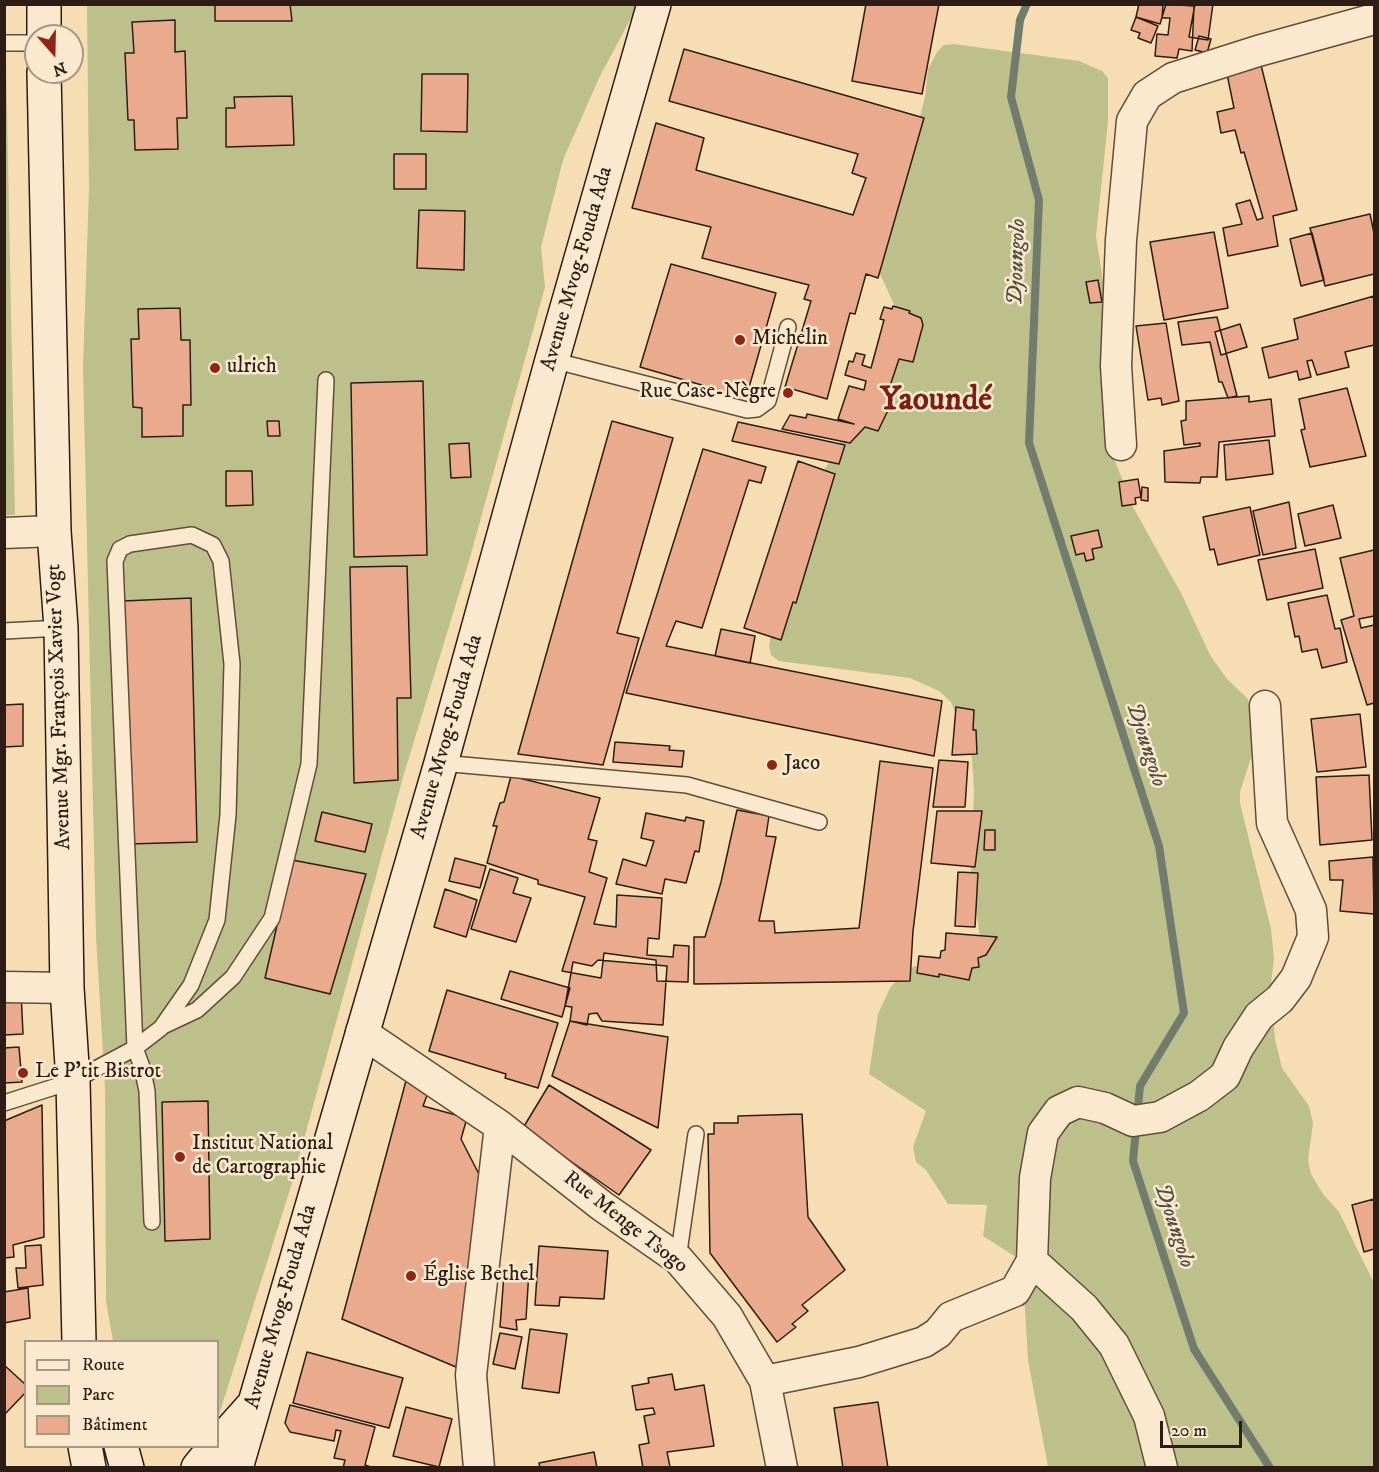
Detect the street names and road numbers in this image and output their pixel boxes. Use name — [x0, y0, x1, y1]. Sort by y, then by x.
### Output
street label: Avenue Mvog-Fouda Ada — [537, 164, 619, 374]
street label: Avenue Mgr. François Xavier Vogt — [42, 564, 78, 850]
street label: Avenue Mvog-Fouda Ada — [407, 632, 489, 842]
street label: Rue Menge Tsogo — [558, 1167, 692, 1279]
street label: Avenue Mvog-Fouda Ada — [241, 1202, 323, 1412]

